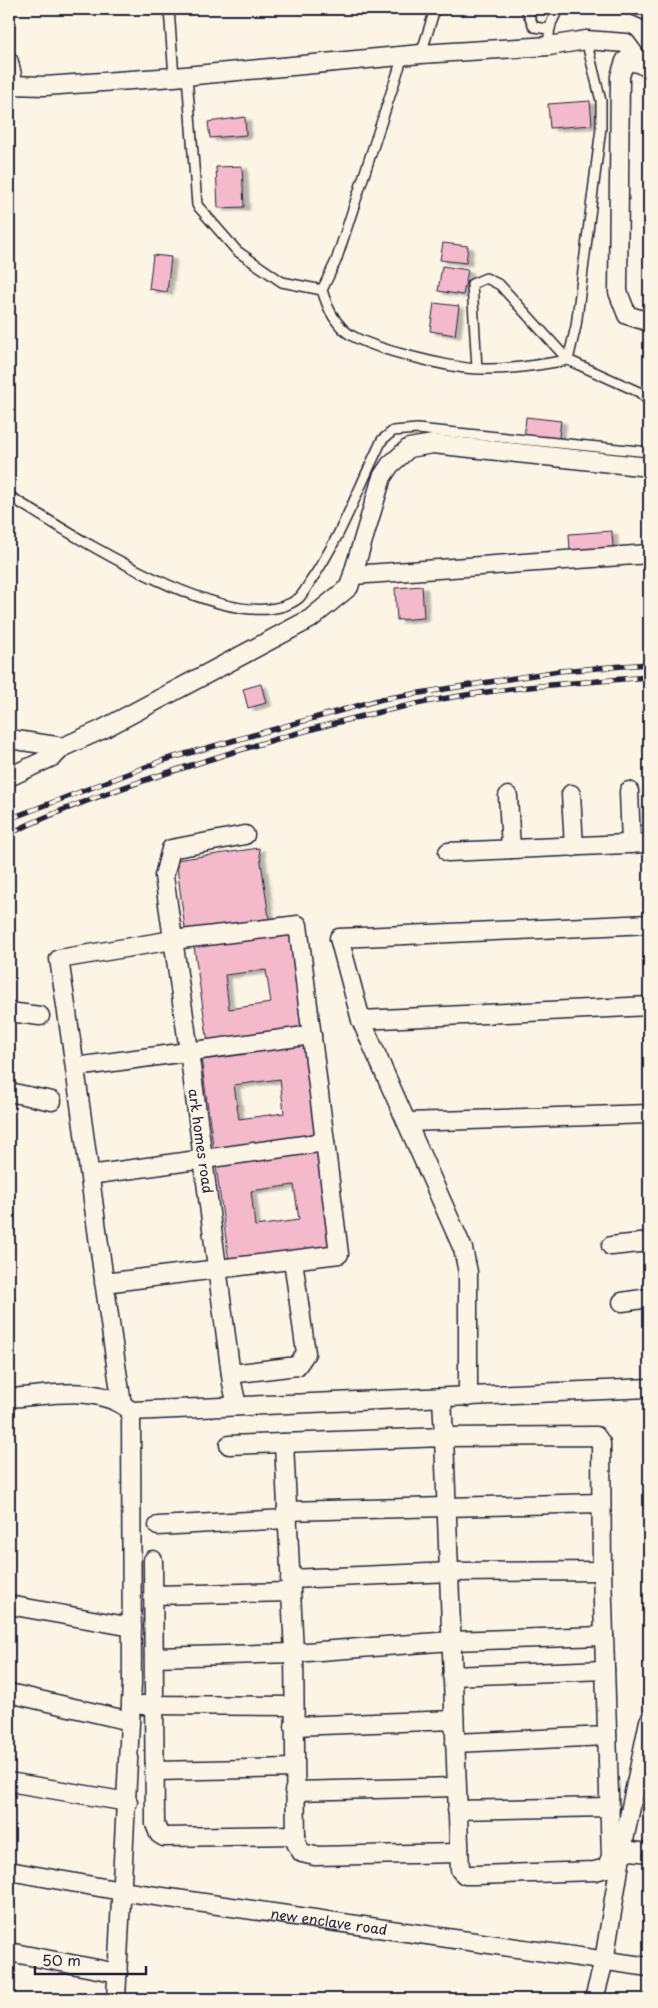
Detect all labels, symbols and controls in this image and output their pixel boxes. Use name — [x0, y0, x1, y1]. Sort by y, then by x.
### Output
street label: ark homes road — [183, 1087, 219, 1195]
street label: new enclave road — [269, 1902, 389, 1940]
scale bar — [35, 1943, 146, 1975]
text: 50 m — [42, 1948, 81, 1971]

